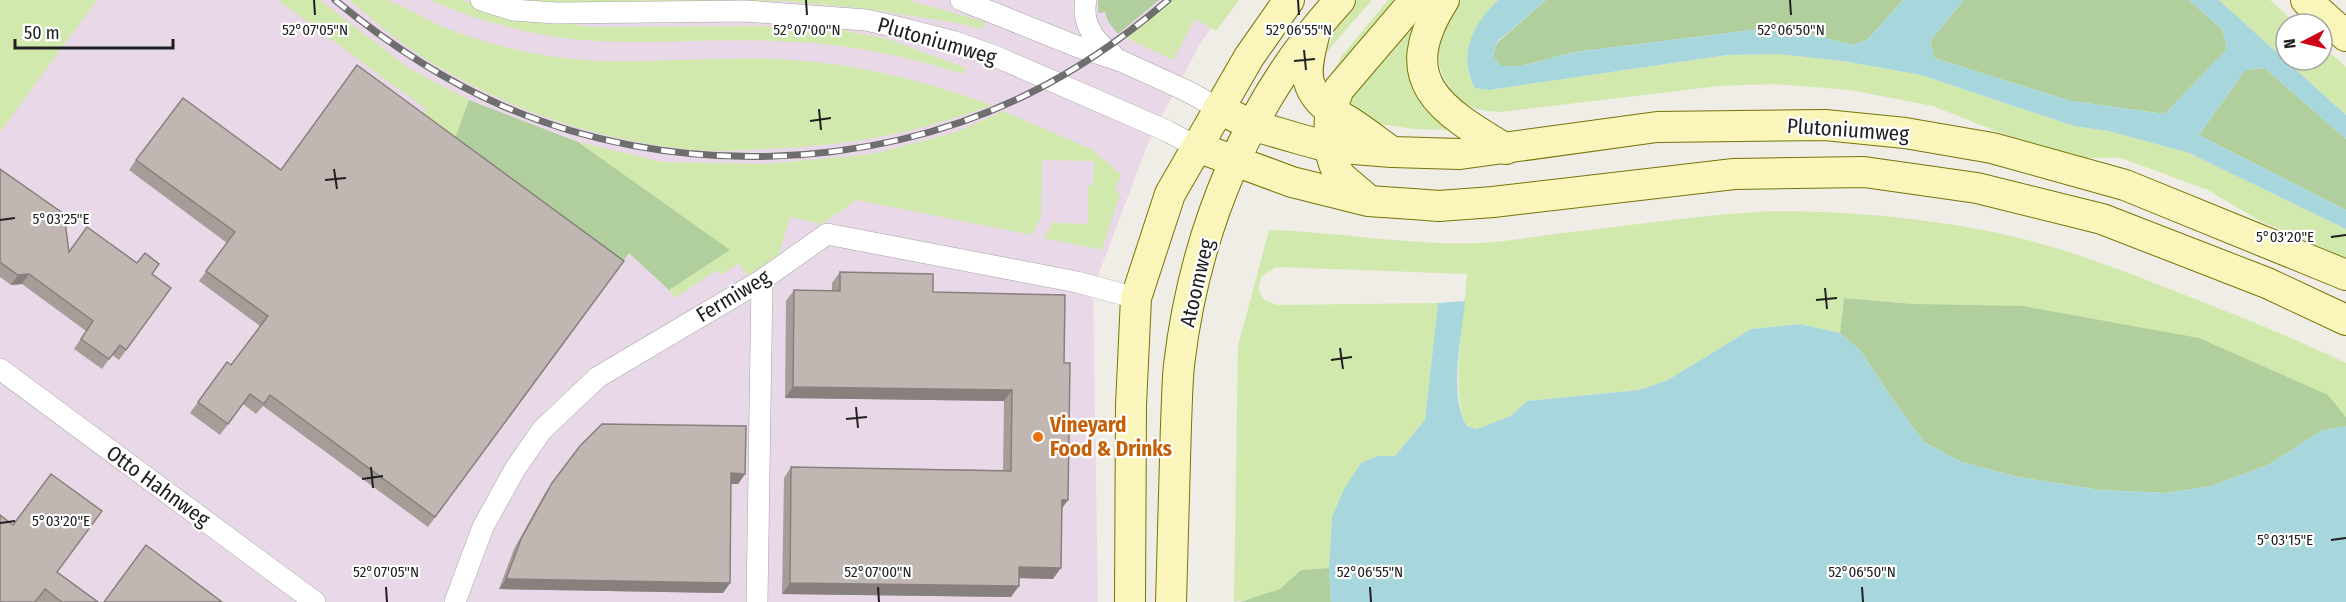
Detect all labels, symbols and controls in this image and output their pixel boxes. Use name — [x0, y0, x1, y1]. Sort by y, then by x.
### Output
scale bar — [15, 12, 172, 50]
street label: Plutoniumweg — [875, 12, 1000, 70]
north arrow — [2274, 12, 2334, 72]
text: 52°07'05"N — [282, 21, 348, 39]
text: 52°07'00"N — [773, 21, 841, 39]
text: 52°06'55"N — [1266, 21, 1332, 39]
text: 52°06'50"N — [1757, 21, 1825, 39]
text: 50 m — [24, 22, 60, 44]
text: N — [2280, 38, 2300, 50]
street label: Plutoniumweg — [1786, 113, 1910, 147]
text: 5°03'25"E — [33, 210, 90, 228]
text: 5°03'20"E — [2256, 228, 2314, 246]
street label: Atoomweg — [1174, 236, 1220, 330]
street label: Fermiweg — [691, 264, 775, 328]
place label: Vineyard Food & Drinks — [1049, 412, 1172, 462]
marker: Vineyard Food & Drinks — [1031, 430, 1045, 444]
street label: Otto Hahnweg — [101, 440, 215, 532]
text: 5°03'20"E — [32, 512, 90, 530]
text: 5°03'15"E — [2257, 531, 2313, 549]
text: 52°07'05"N — [353, 563, 419, 581]
text: 52°07'00"N — [844, 563, 912, 581]
text: 52°06'55"N — [1337, 563, 1403, 581]
text: 52°06'50"N — [1828, 563, 1896, 581]

